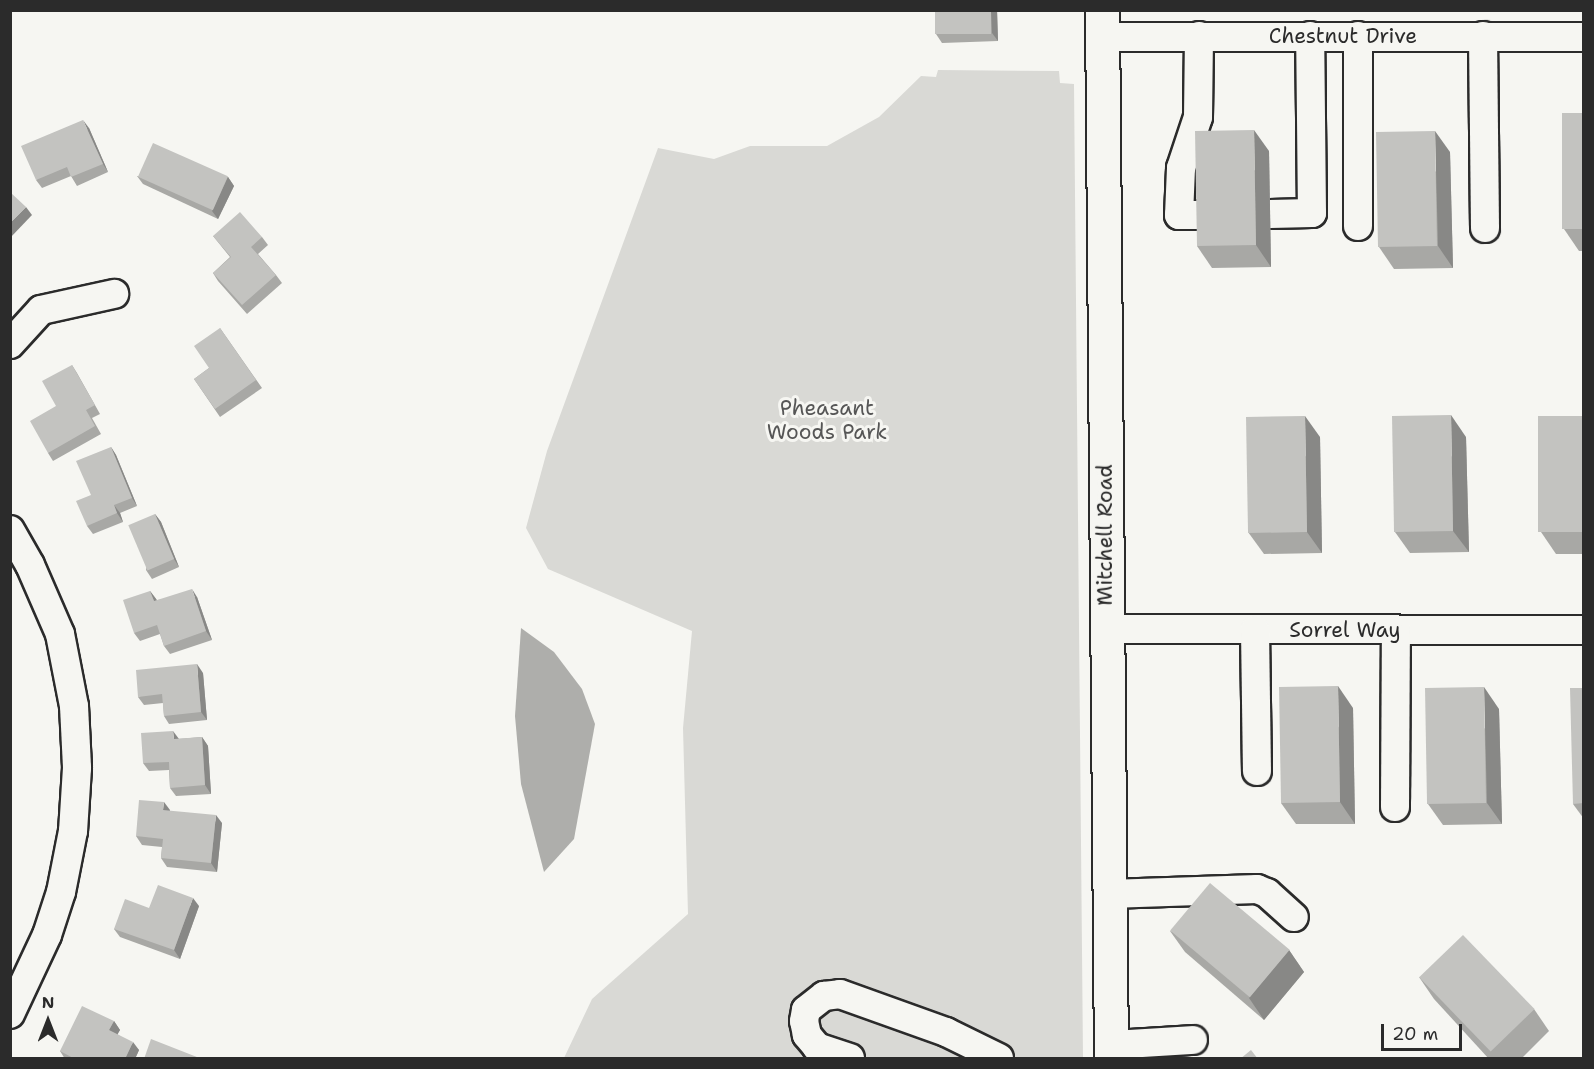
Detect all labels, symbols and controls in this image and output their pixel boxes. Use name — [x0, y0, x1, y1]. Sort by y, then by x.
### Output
street label: Chestnut Drive — [1269, 23, 1417, 49]
park label: Pheasant Woods Park — [767, 395, 887, 445]
street label: Mitchell Road — [1092, 464, 1118, 606]
street label: Sorrel Way — [1289, 617, 1401, 643]
north arrow — [18, 991, 78, 1051]
text: N — [42, 992, 54, 1013]
scale bar — [1384, 1012, 1465, 1050]
text: 20 m — [1392, 1022, 1438, 1046]

